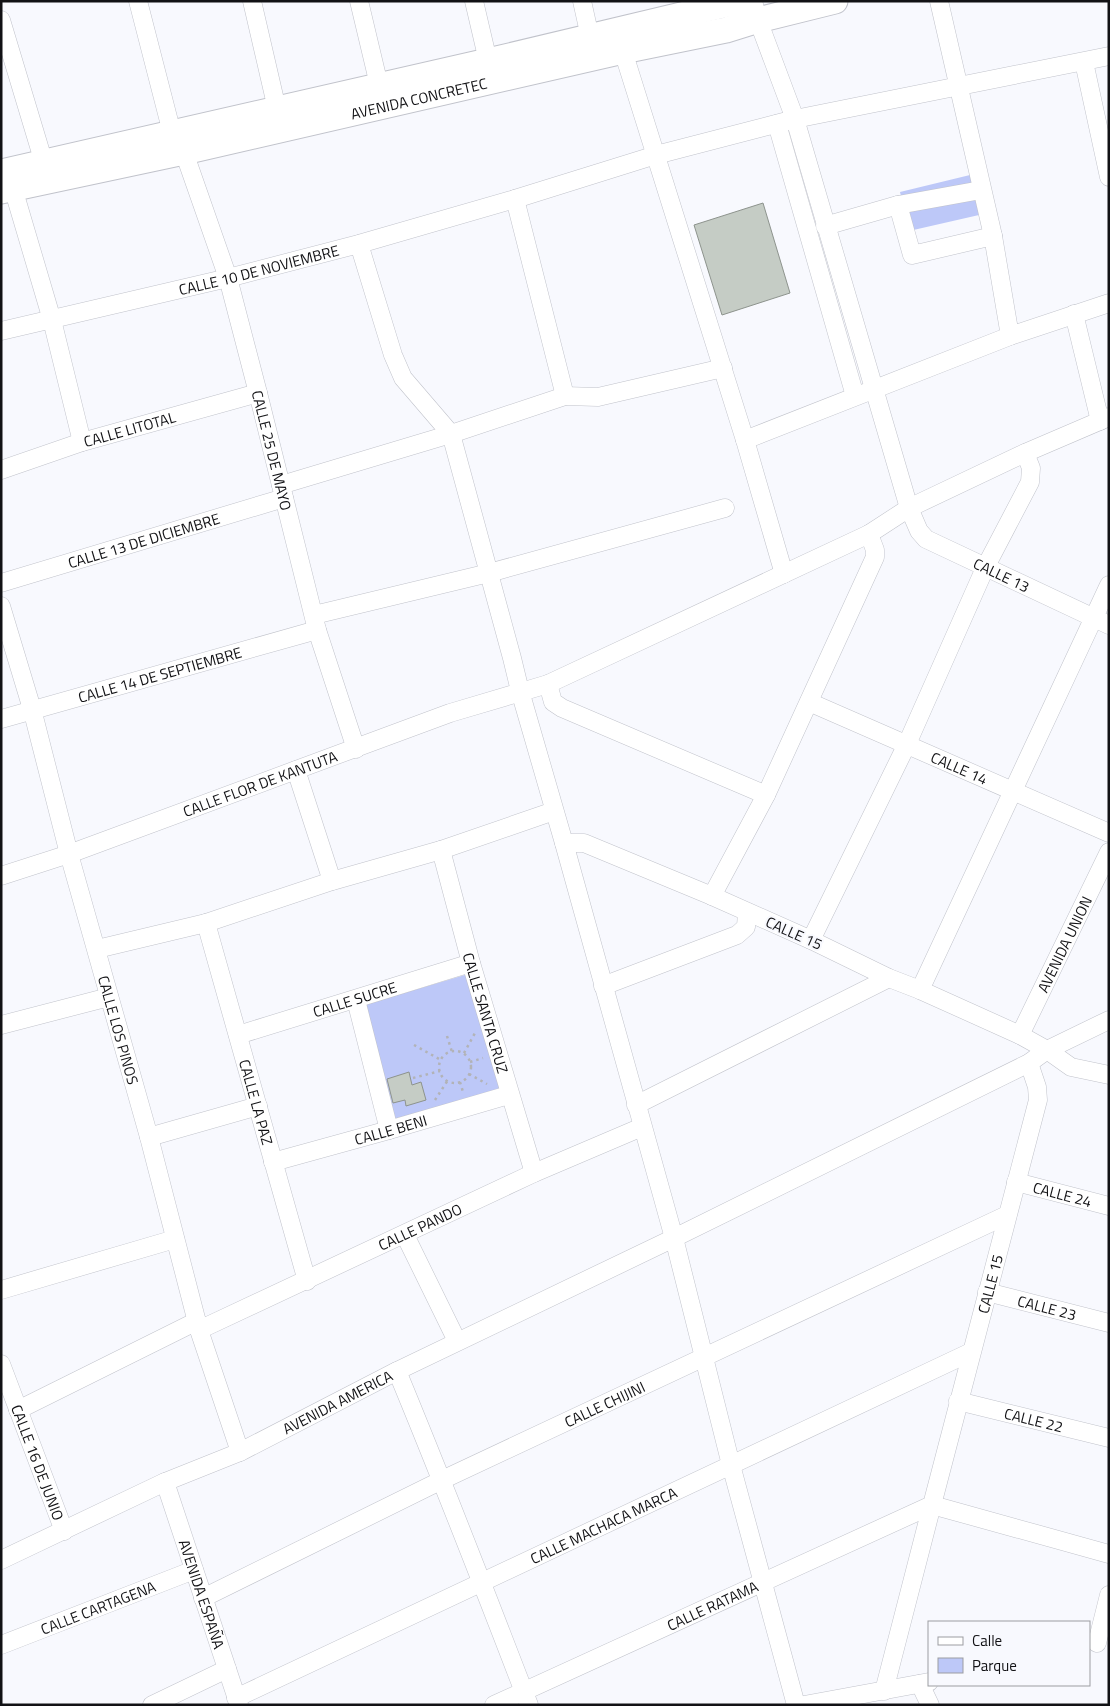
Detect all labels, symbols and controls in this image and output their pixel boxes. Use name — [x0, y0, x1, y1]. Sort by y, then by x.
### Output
street label: AVENIDA CONCRETEC — [348, 71, 489, 125]
street label: CALLE 10 DE NOVIEMBRE — [176, 238, 341, 301]
street label: CALLE 25 DE MAYO — [246, 388, 298, 513]
street label: CALLE LITOTAL — [81, 405, 178, 453]
street label: CALLE 13 DE DICIEMBRE — [65, 506, 222, 574]
street label: CALLE 13 — [970, 551, 1034, 598]
street label: CALLE 14 DE SEPTIEMBRE — [75, 640, 244, 708]
street label: CALLE FLOR DE KANTUTA — [179, 744, 340, 822]
street label: CALLE 14 — [927, 745, 991, 790]
street label: AVENIDA UNION — [1031, 892, 1097, 996]
street label: CALLE 15 — [762, 910, 826, 956]
street label: CALLE SANTA CRUZ — [457, 950, 515, 1076]
street label: CALLE LOS PINOS — [92, 973, 145, 1087]
street label: CALLE SUCRE — [310, 975, 399, 1023]
street label: CALLE LA PAZ — [233, 1057, 280, 1147]
street label: CALLE BENI — [352, 1108, 430, 1151]
street label: CALLE 24 — [1031, 1175, 1094, 1213]
street label: CALLE PANDO — [374, 1197, 466, 1256]
street label: CALLE 15 — [971, 1252, 1009, 1316]
street label: CALLE 23 — [1015, 1289, 1079, 1326]
street label: AVENIDA AMERICA — [278, 1364, 397, 1440]
street label: CALLE CHIJINI — [560, 1375, 649, 1433]
street label: CALLE 16 DE JUNIO — [6, 1401, 70, 1524]
street label: CALLE 22 — [1002, 1401, 1066, 1438]
street label: CALLE MACHACA MARCA — [526, 1481, 681, 1570]
street label: AVENIDA ESPAÑA — [173, 1536, 231, 1652]
street label: CALLE RATAMA — [663, 1574, 762, 1636]
street label: CALLE CARTAGENA — [37, 1575, 159, 1640]
legend — [928, 1621, 1090, 1686]
text: Calle — [972, 1629, 1002, 1652]
text: Parque — [972, 1654, 1017, 1677]

